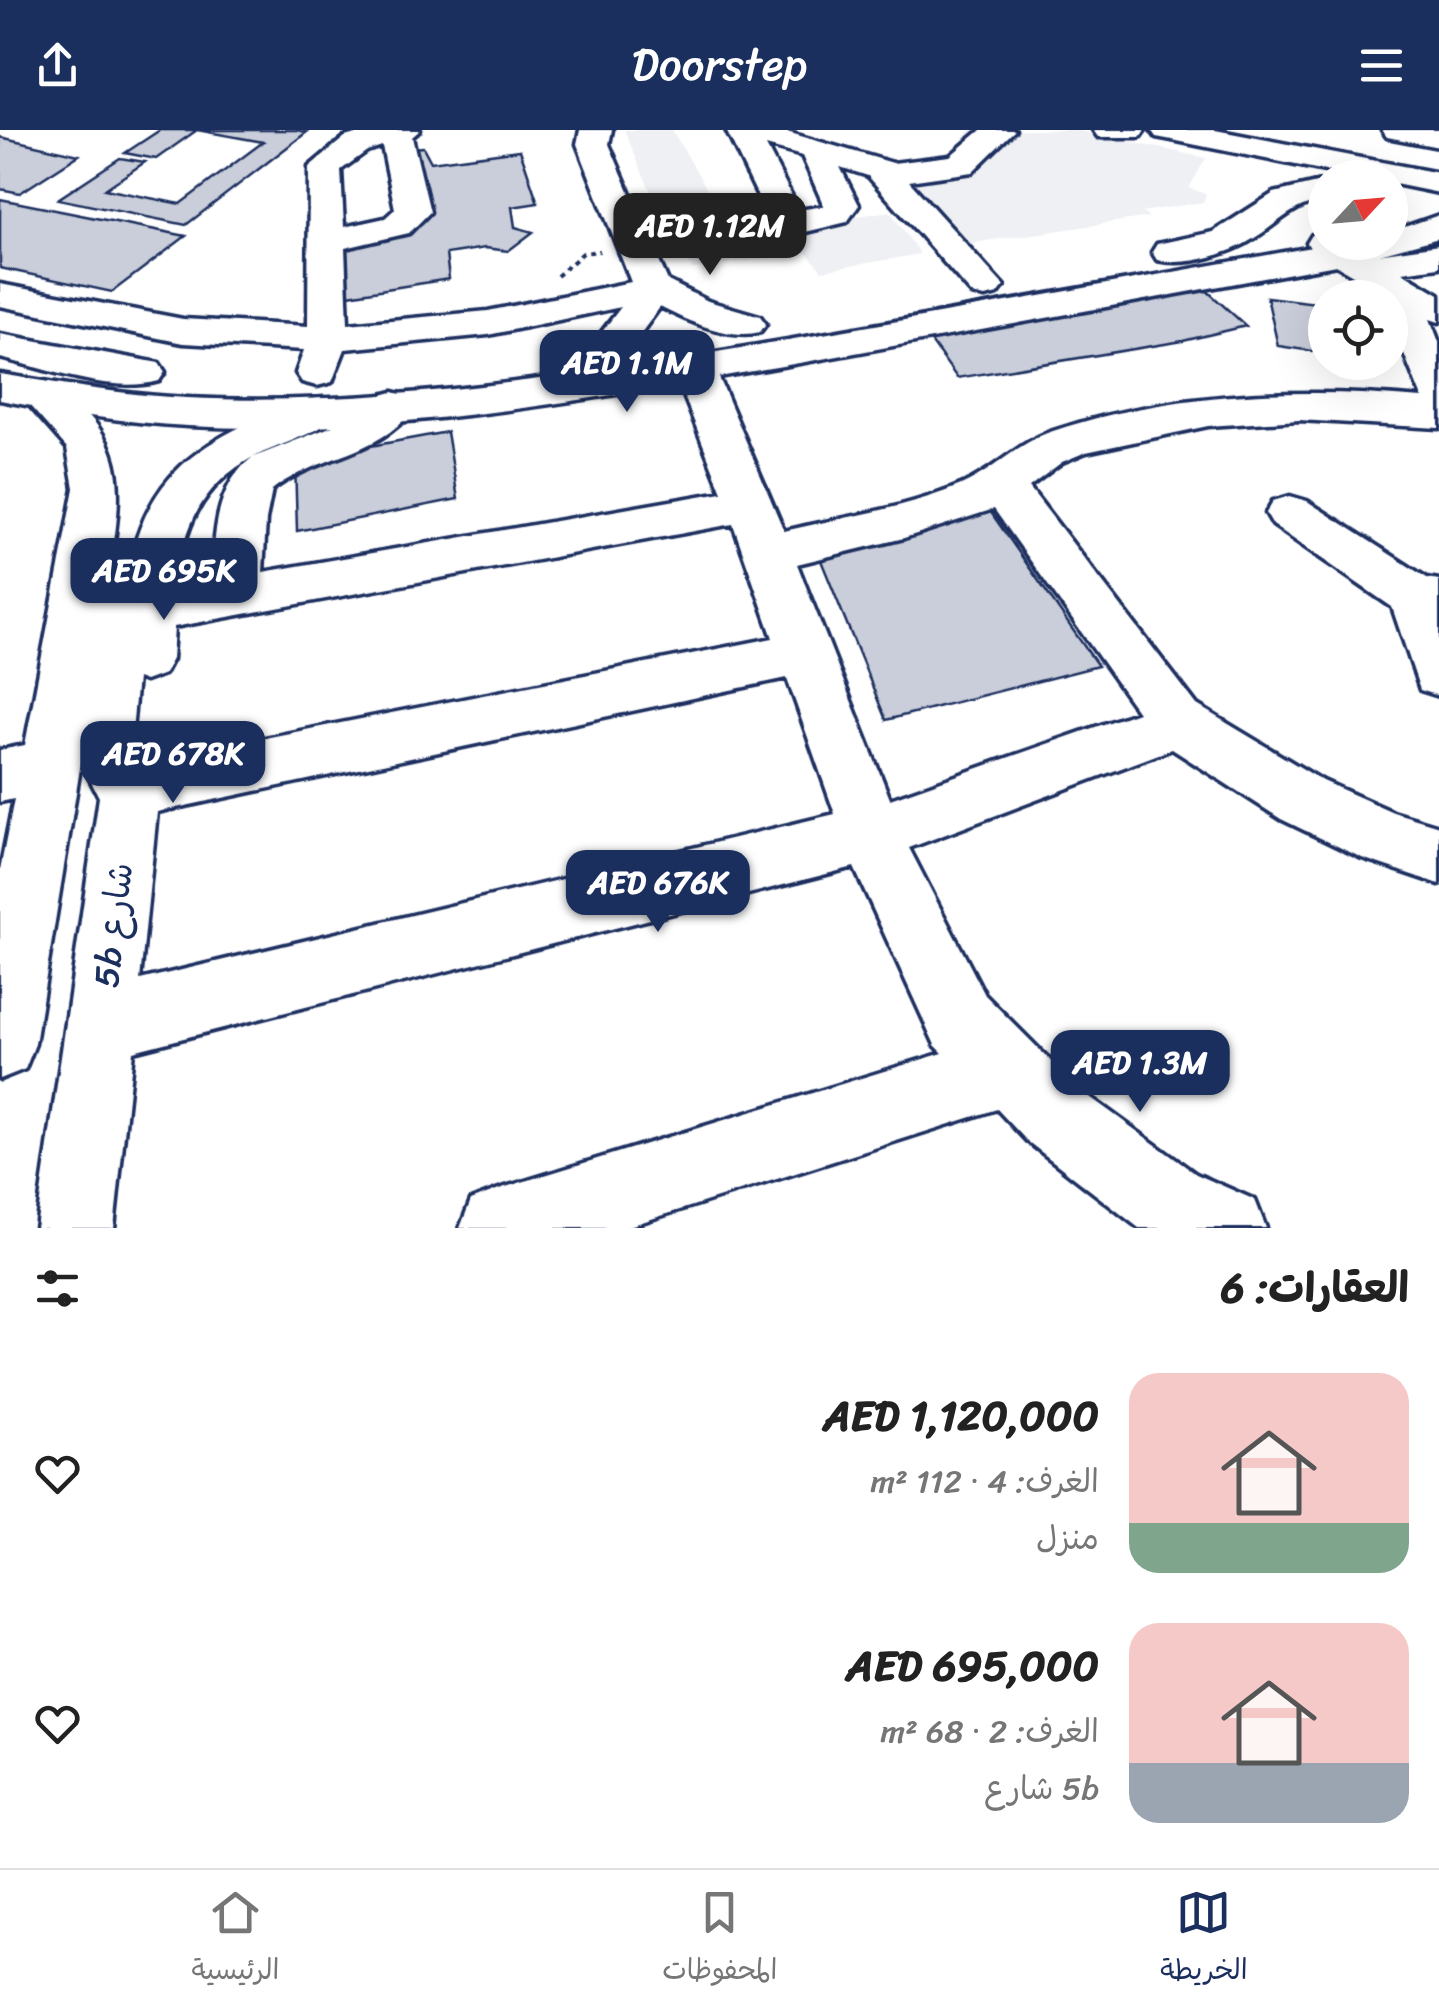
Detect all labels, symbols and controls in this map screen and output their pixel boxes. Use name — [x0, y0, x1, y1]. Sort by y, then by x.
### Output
text: Doorstep — [632, 25, 807, 105]
icon: share — [30, 38, 85, 93]
icon: menu — [1354, 38, 1409, 93]
north arrow — [1308, 160, 1408, 260]
map controls — [1308, 160, 1408, 380]
pin: AED 1.12M — [596, 193, 824, 278]
text: AED 1.12M — [635, 197, 785, 254]
button: locate — [1308, 280, 1408, 380]
pin: AED 1.1M — [524, 330, 730, 415]
text: AED 1.1M — [562, 334, 692, 391]
pin: AED 695K — [61, 538, 267, 623]
text: AED 695K — [92, 542, 236, 599]
pin: AED 678K — [70, 721, 276, 806]
text: AED 678K — [102, 725, 244, 782]
pin: AED 676K — [555, 850, 761, 935]
text: AED 676K — [588, 854, 728, 911]
street label: 5b شارع — [75, 859, 151, 991]
pin: AED 1.3M — [1037, 1030, 1243, 1115]
text: AED 1.3M — [1073, 1034, 1207, 1091]
text: العقارات: 6 — [1221, 1251, 1409, 1325]
icon: filters — [30, 1261, 85, 1316]
text: AED 1,120,000 — [823, 1379, 1099, 1453]
icon: home — [1209, 1413, 1329, 1533]
icon: heart — [30, 1446, 85, 1501]
text: الغرف: 4 · 112 m² — [871, 1453, 1099, 1510]
text: منزل — [1036, 1510, 1099, 1567]
text: AED 695,000 — [846, 1629, 1099, 1703]
icon: home — [1209, 1663, 1329, 1783]
icon: heart — [30, 1696, 85, 1751]
text: الغرف: 2 · 68 m² — [881, 1703, 1099, 1760]
text: 5b شارع — [984, 1760, 1099, 1817]
tab: الرئيسية — [191, 1885, 279, 1994]
tab: المحفوظات — [662, 1885, 777, 1994]
tab: الخريطة — [1160, 1885, 1248, 1994]

